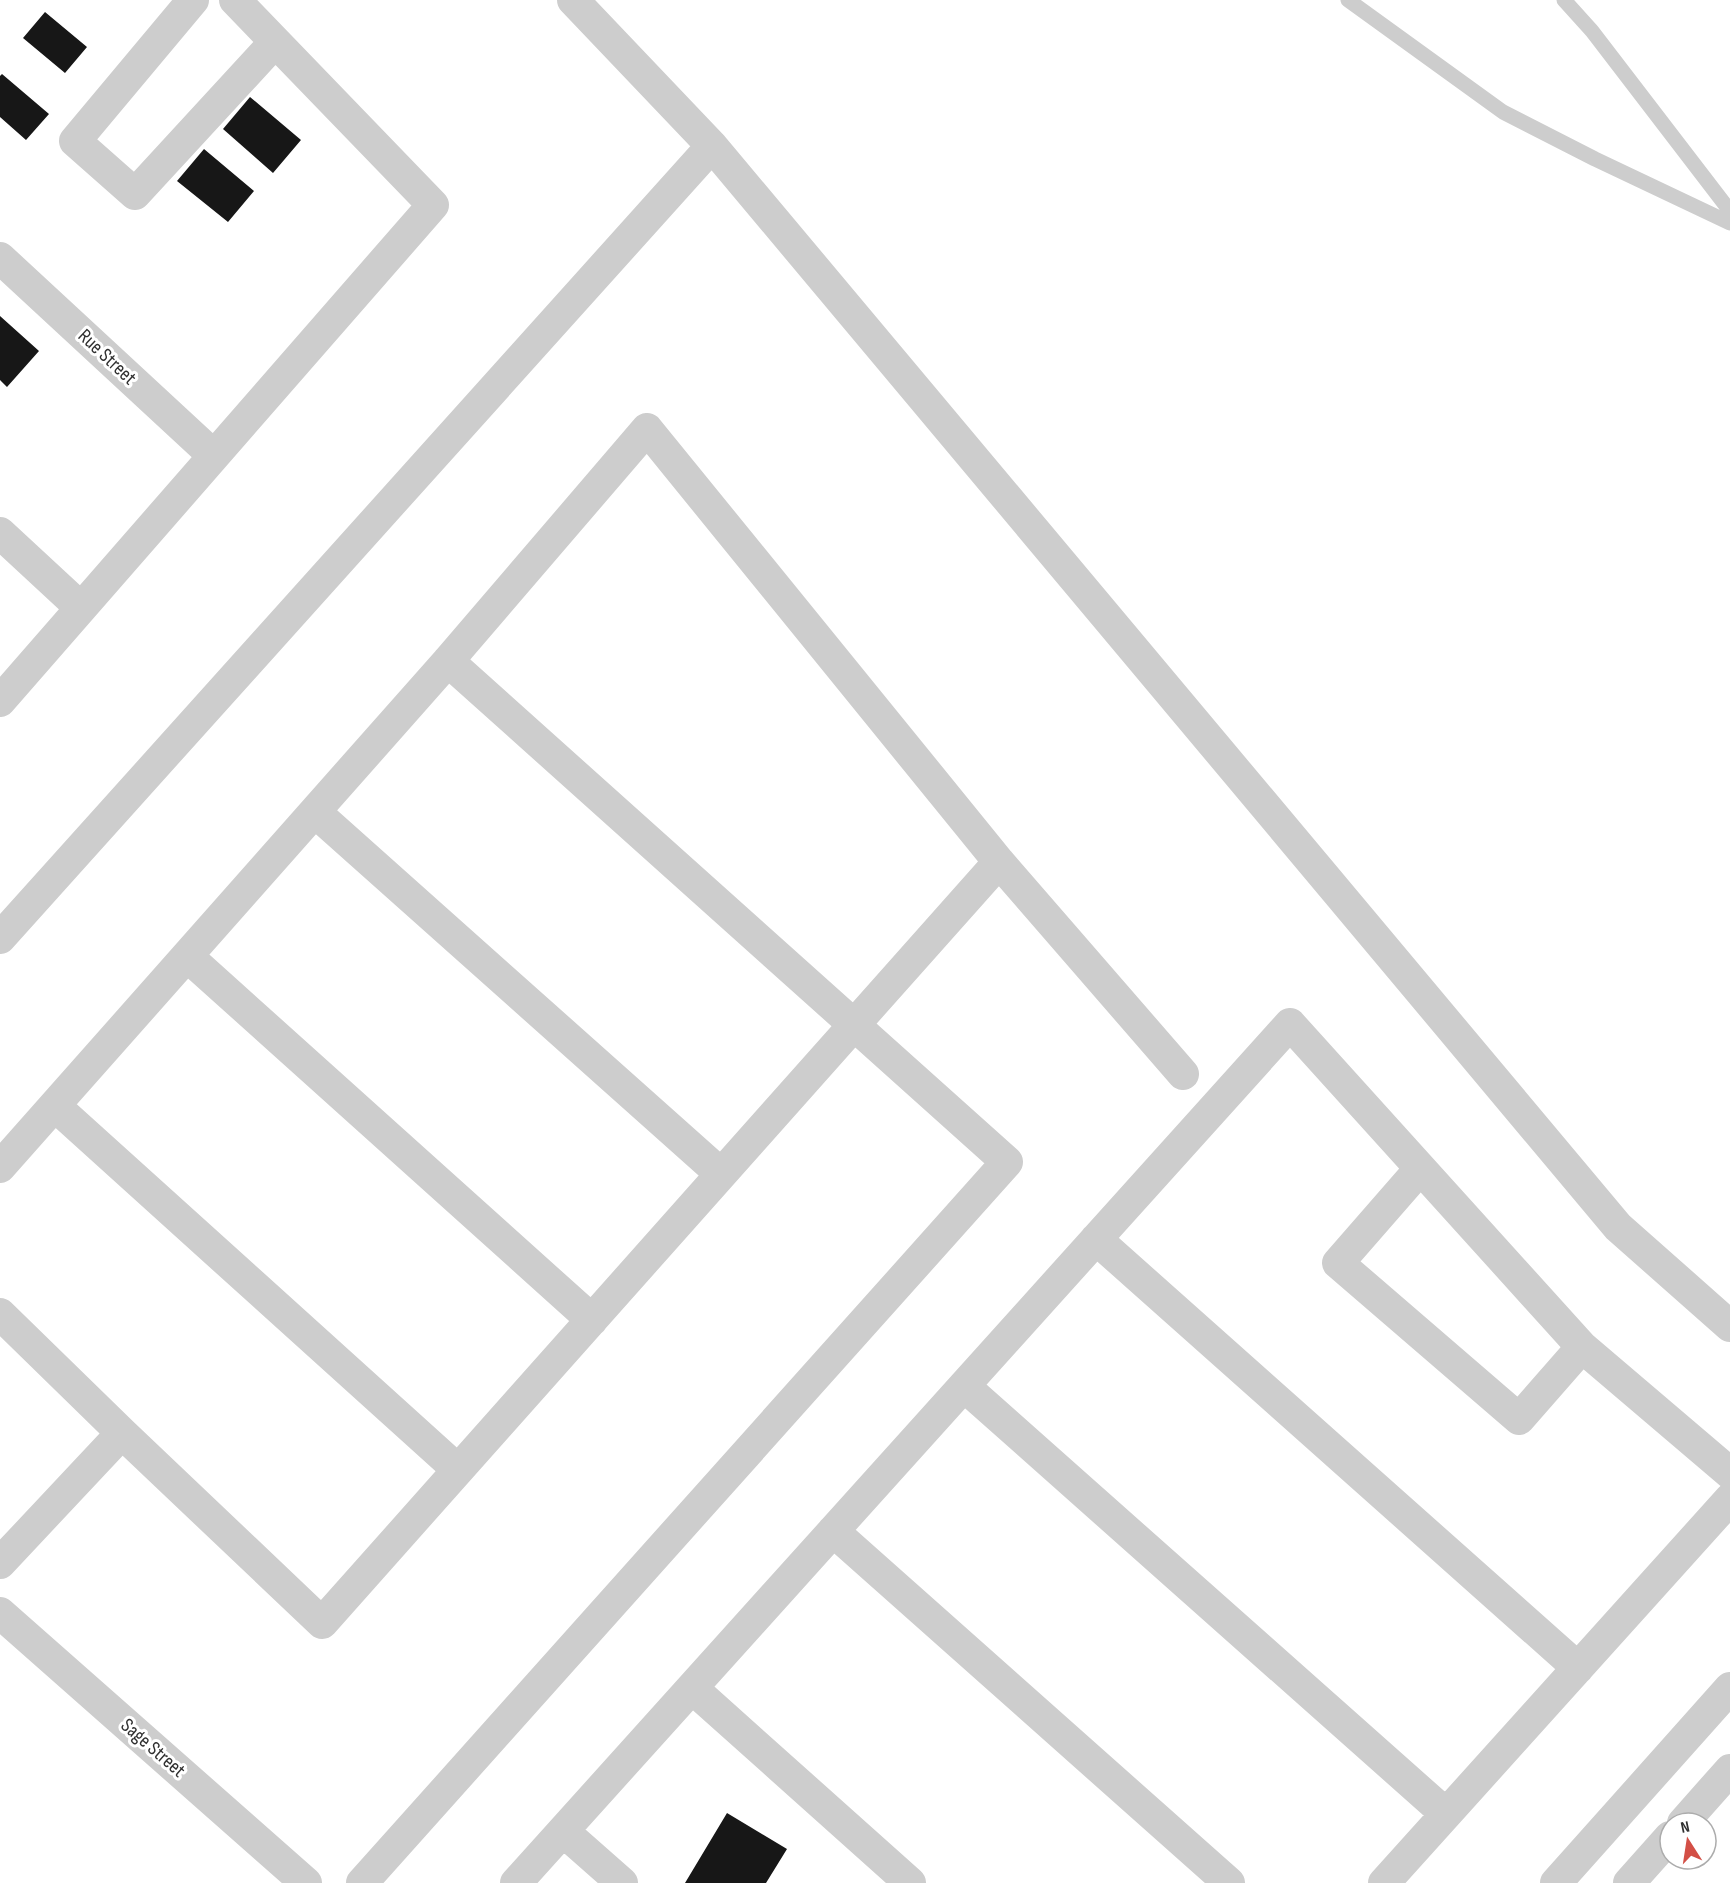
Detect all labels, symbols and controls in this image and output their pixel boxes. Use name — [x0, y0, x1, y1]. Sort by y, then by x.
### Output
street label: Rue Street — [73, 324, 141, 390]
street label: Sage Street — [116, 1713, 190, 1783]
north arrow — [1658, 1811, 1718, 1871]
text: N — [1679, 1818, 1691, 1838]

